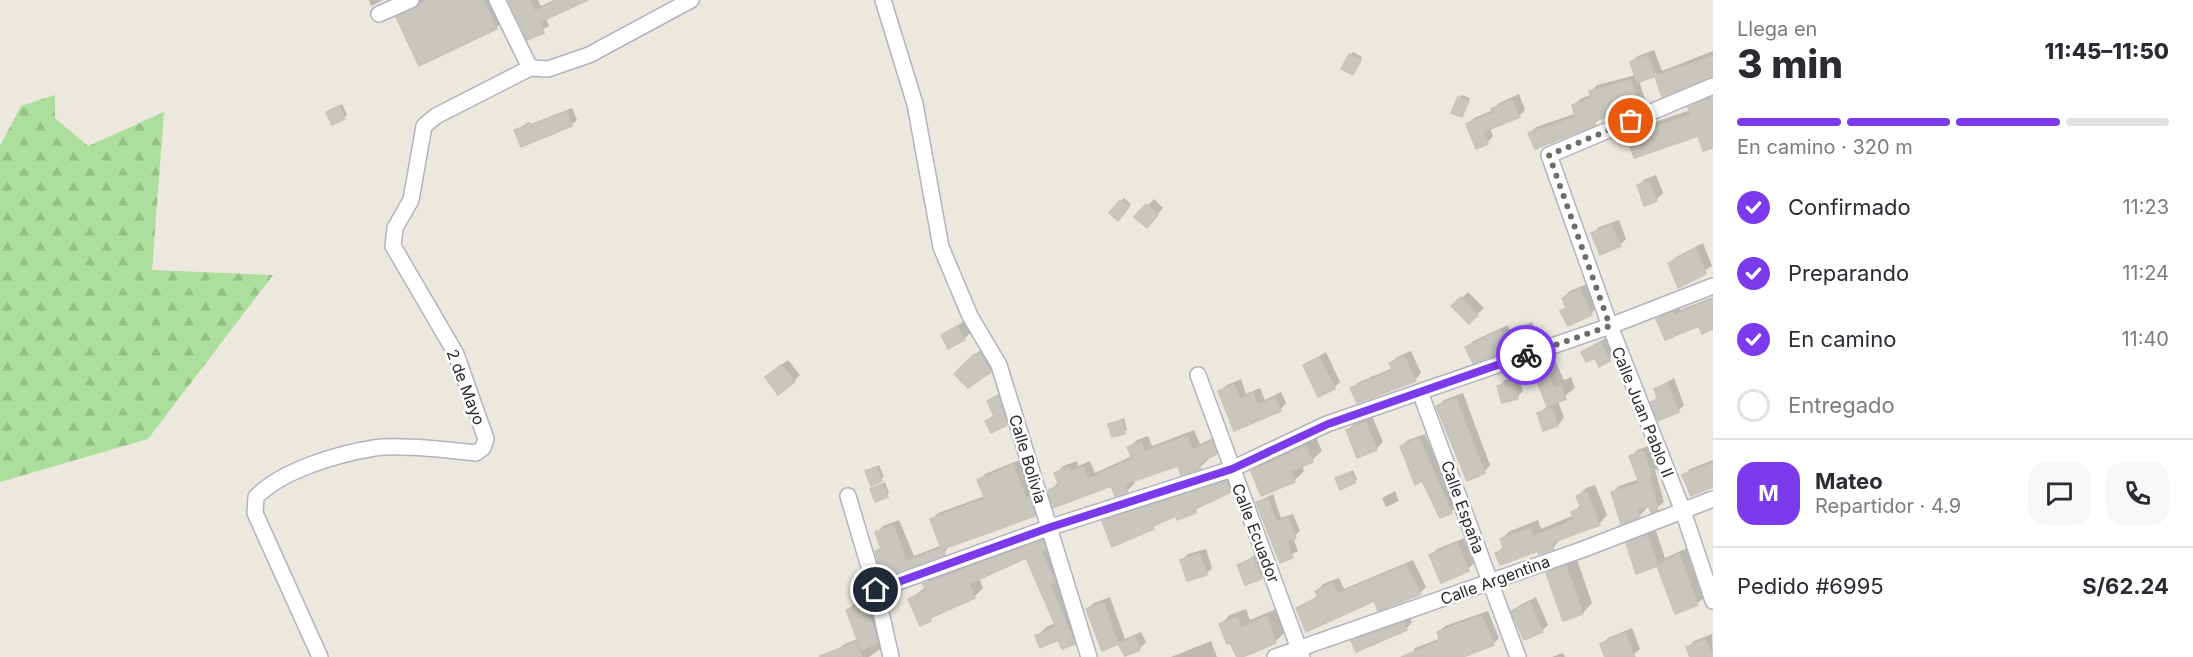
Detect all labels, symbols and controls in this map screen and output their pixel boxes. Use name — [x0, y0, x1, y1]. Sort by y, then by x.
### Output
text: Llega en — [1737, 17, 1817, 41]
text: 11:45–11:50 — [2045, 38, 2169, 64]
text: 3 min — [1737, 40, 1843, 87]
pin — [1605, 95, 1656, 146]
icon: bag — [1614, 104, 1647, 137]
text: En camino · 320 m — [1737, 135, 1913, 159]
icon: check — [1737, 191, 1770, 224]
text: Confirmado — [1788, 194, 1911, 220]
text: 11:23 — [2122, 195, 2169, 219]
icon: check — [1737, 257, 1770, 290]
text: Preparando — [1788, 260, 1909, 286]
text: 11:24 — [2122, 261, 2169, 285]
icon: check — [1737, 323, 1770, 356]
courier — [1496, 325, 1556, 385]
text: En camino — [1788, 326, 1896, 352]
text: 11:40 — [2121, 327, 2169, 351]
icon: bike — [1510, 339, 1543, 372]
street label: Calle Juan Pablo II — [1608, 344, 1678, 480]
street label: 2 de Mayo — [442, 346, 490, 428]
text: Entregado — [1788, 392, 1895, 418]
street label: Calle Bolivia — [1005, 412, 1051, 506]
street label: Calle España — [1437, 458, 1489, 556]
button: chat — [2028, 462, 2091, 525]
button: phone — [2106, 462, 2169, 525]
text: Mateo — [1815, 468, 1883, 494]
street label: Calle Ecuador — [1228, 480, 1284, 586]
text: M — [1758, 480, 1779, 506]
text: Repartidor · 4.9 — [1815, 494, 1961, 518]
street label: Calle Argentina — [1437, 551, 1553, 609]
pin — [850, 564, 901, 615]
icon: home — [859, 573, 892, 606]
text: Pedido #6995 — [1737, 573, 1884, 599]
text: S/62.24 — [2082, 573, 2169, 599]

